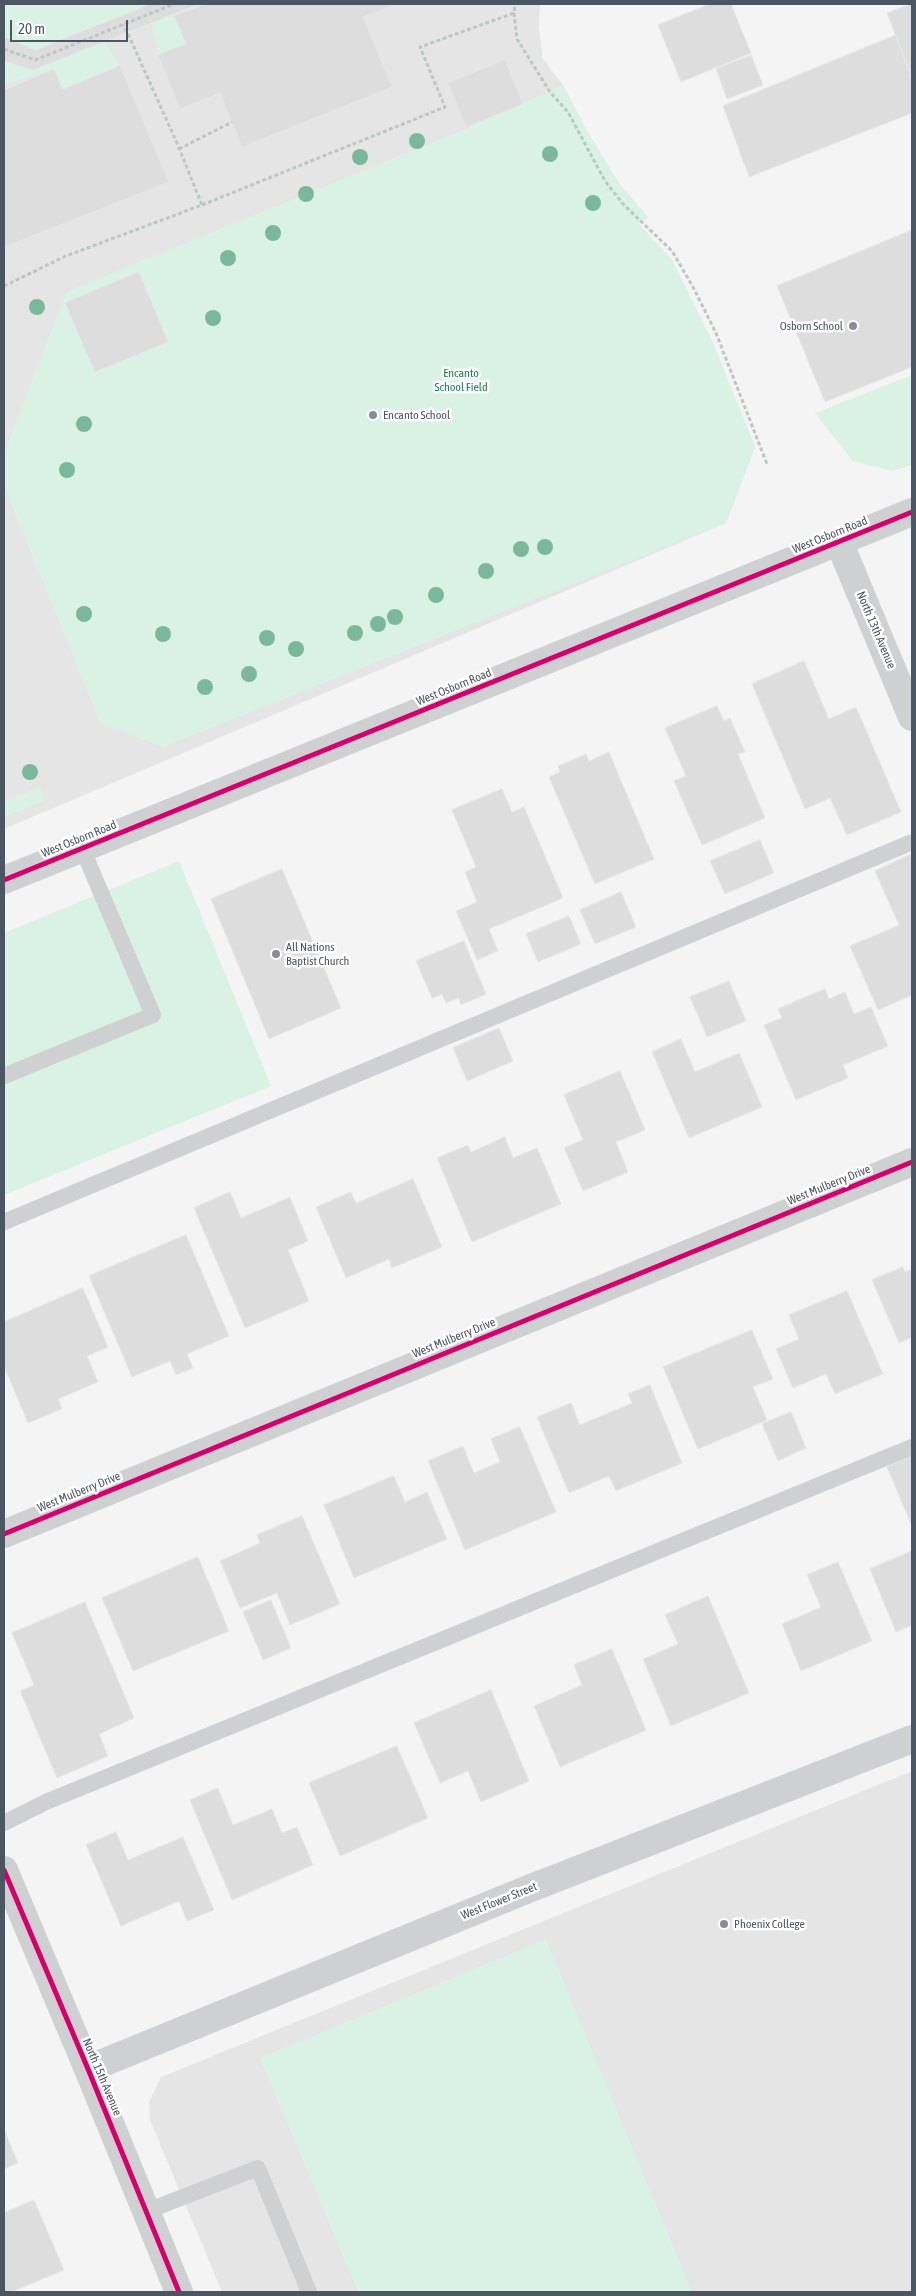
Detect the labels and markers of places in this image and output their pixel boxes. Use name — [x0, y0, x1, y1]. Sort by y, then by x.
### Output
place label: Osborn School — [780, 319, 843, 333]
marker: Osborn School — [847, 320, 859, 332]
place label: Encanto School — [383, 408, 450, 422]
marker: Encanto School — [367, 409, 379, 421]
place label: All Nations Baptist Church — [286, 940, 349, 968]
marker: All Nations Baptist Church — [270, 948, 282, 960]
place label: Phoenix College — [734, 1917, 805, 1931]
marker: Phoenix College — [718, 1918, 730, 1930]

